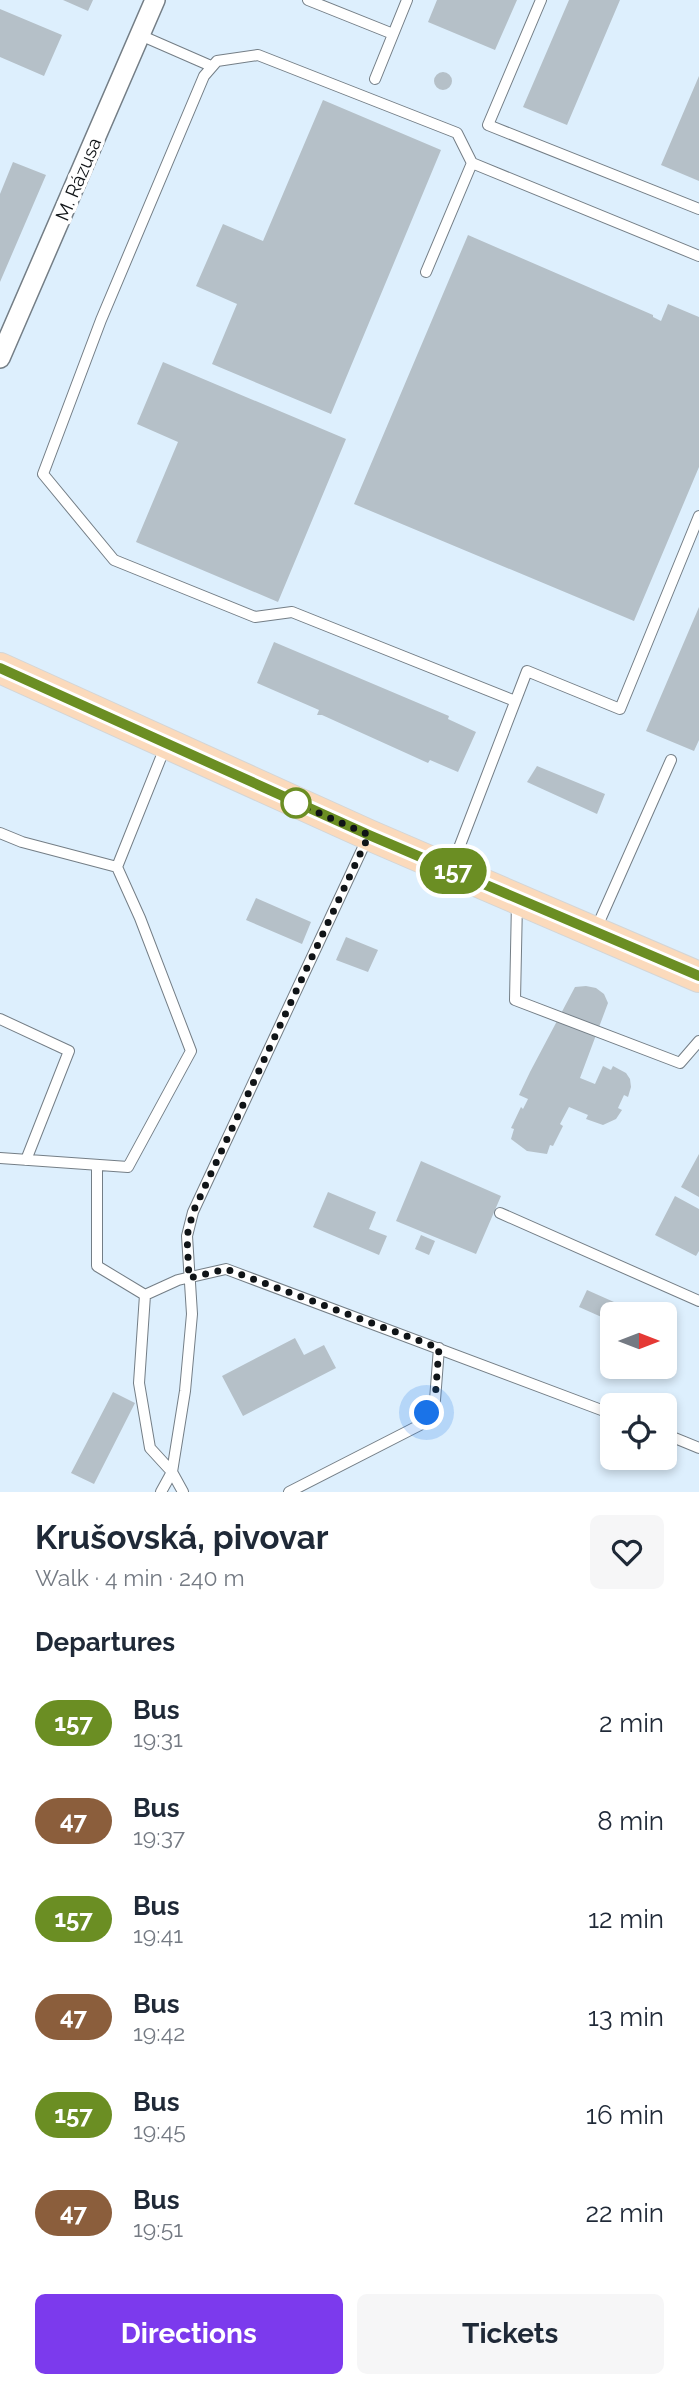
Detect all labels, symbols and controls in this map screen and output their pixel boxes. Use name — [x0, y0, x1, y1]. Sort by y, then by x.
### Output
street label: M. Rázusa — [51, 134, 105, 224]
unlabelled marker — [281, 788, 311, 818]
line badge: 157 — [413, 848, 493, 894]
text: 157 — [434, 856, 472, 885]
north arrow — [600, 1302, 677, 1379]
map controls — [600, 1302, 677, 1470]
button: locate — [600, 1393, 677, 1470]
your location — [409, 1395, 444, 1430]
button: heart — [590, 1515, 664, 1589]
text: Krušovská, pivovar — [35, 1518, 328, 1557]
text: Walk · 4 min · 240 m — [35, 1564, 245, 1591]
text: Departures — [35, 1627, 175, 1657]
text: Bus — [133, 1695, 180, 1725]
text: 157 — [54, 1708, 93, 1737]
text: 2 min — [599, 1708, 664, 1738]
text: 19:31 — [133, 1725, 183, 1752]
text: Bus — [133, 1793, 180, 1823]
text: 47 — [60, 1806, 87, 1835]
text: 8 min — [597, 1806, 664, 1836]
text: 19:37 — [133, 1823, 185, 1850]
text: Bus — [133, 1891, 180, 1921]
text: 157 — [54, 1904, 93, 1933]
text: 12 min — [588, 1904, 664, 1934]
text: 19:41 — [133, 1921, 183, 1948]
text: Bus — [133, 1989, 180, 2019]
text: 47 — [60, 2002, 87, 2031]
text: 13 min — [588, 2002, 664, 2032]
text: 19:42 — [133, 2019, 185, 2046]
text: Bus — [133, 2087, 180, 2117]
text: 157 — [54, 2100, 93, 2129]
text: 16 min — [586, 2100, 664, 2130]
text: 19:45 — [133, 2117, 186, 2144]
text: Bus — [133, 2185, 180, 2215]
text: 47 — [60, 2198, 87, 2227]
text: 22 min — [586, 2198, 664, 2228]
text: 19:51 — [133, 2215, 183, 2242]
button: Directions — [35, 2294, 343, 2374]
button: Tickets — [357, 2294, 664, 2374]

